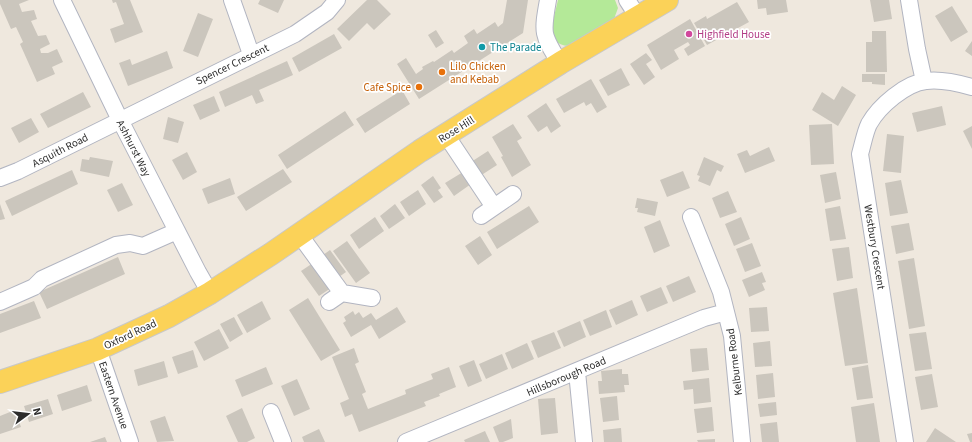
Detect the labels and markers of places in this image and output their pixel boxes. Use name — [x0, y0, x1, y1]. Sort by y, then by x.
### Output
place label: Highfield House — [697, 27, 771, 42]
marker: Highfield House — [684, 29, 694, 39]
place label: The Parade — [490, 40, 542, 55]
marker: The Parade — [477, 42, 487, 52]
place label: Lilo Chicken and Kebab — [450, 59, 506, 87]
marker: Lilo Chicken and Kebab — [437, 67, 447, 77]
place label: Cafe Spice — [363, 80, 412, 95]
marker: Cafe Spice — [414, 82, 424, 92]

